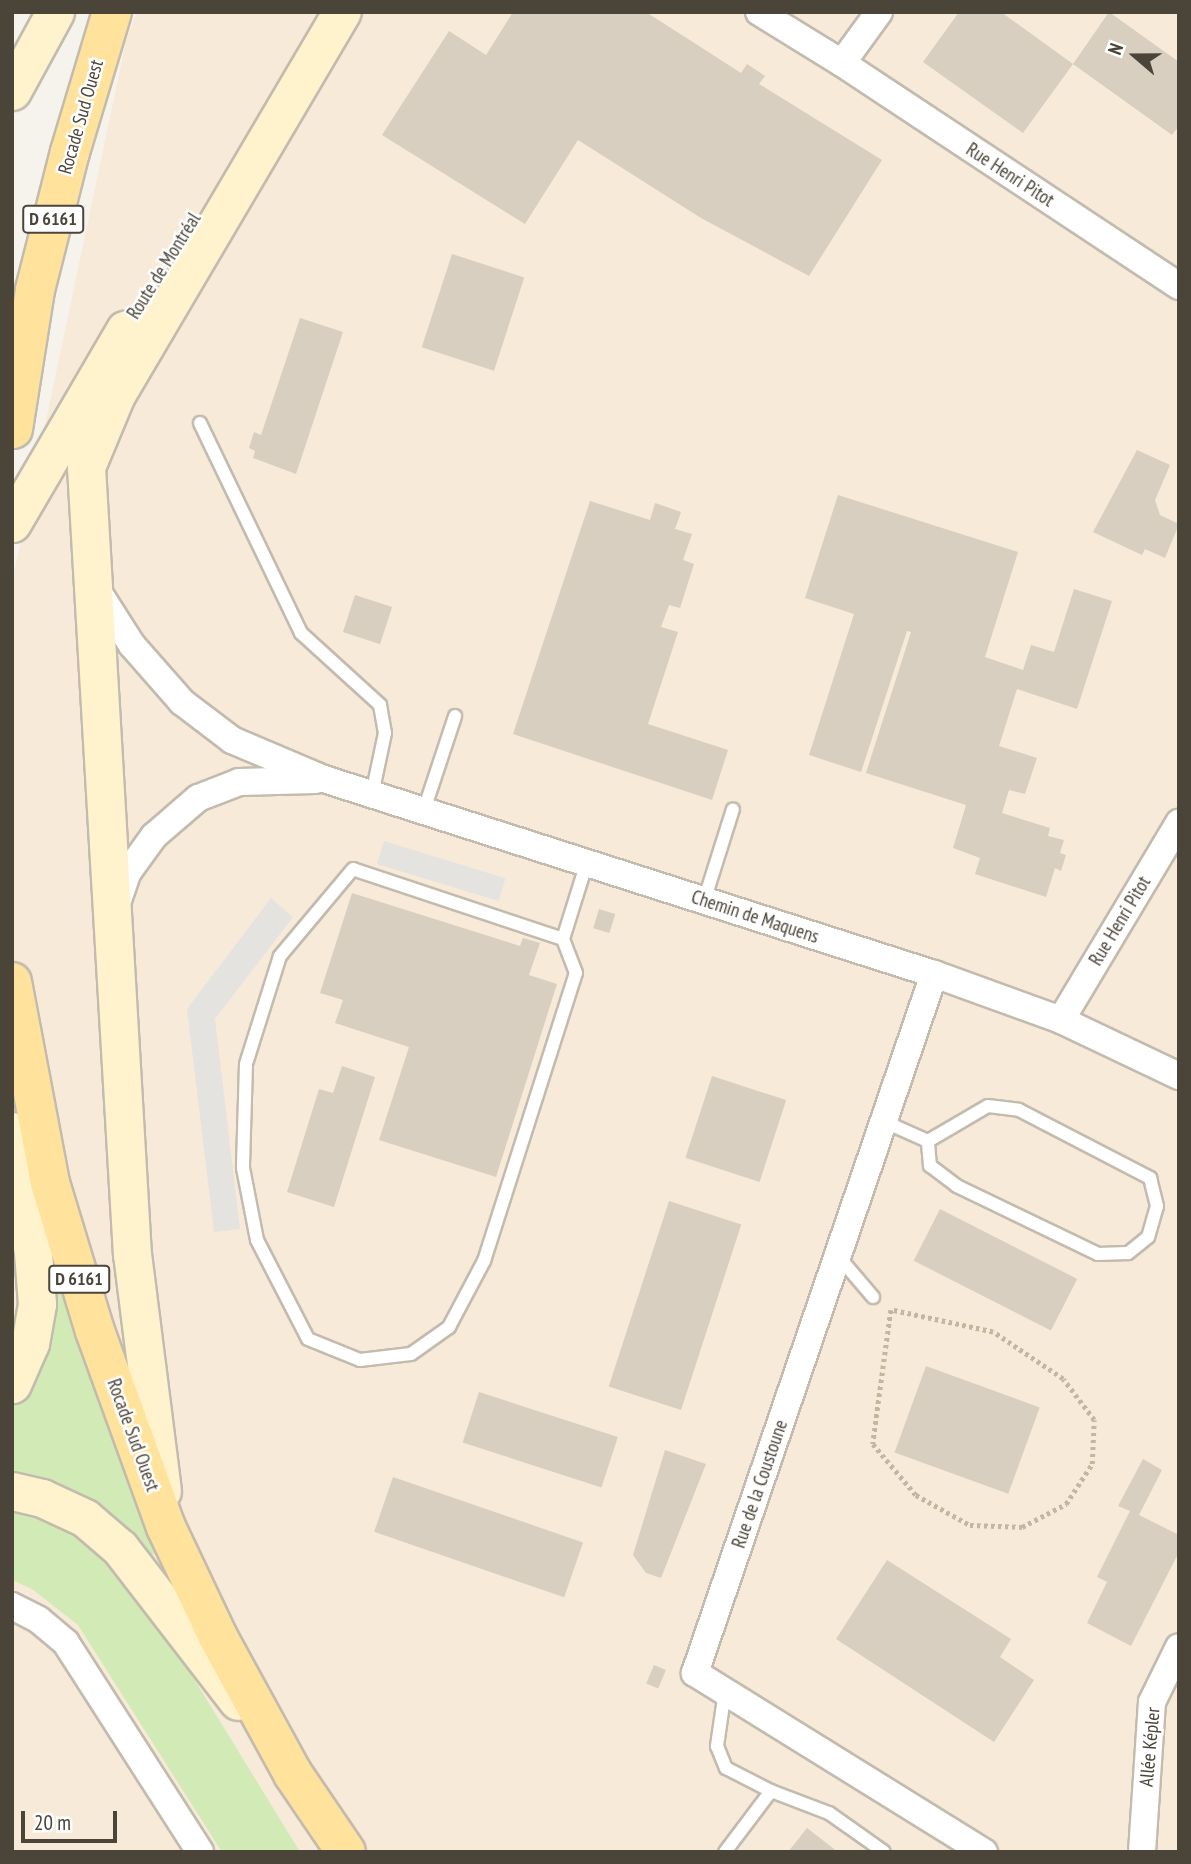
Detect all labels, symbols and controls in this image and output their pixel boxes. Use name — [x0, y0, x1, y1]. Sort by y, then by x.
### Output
north arrow — [1100, 21, 1170, 91]
text: N — [1102, 40, 1128, 58]
street label: Rocade Sud Ouest — [54, 57, 108, 177]
street label: Rue Henri Pitot — [962, 138, 1058, 212]
road number: D 6161 — [22, 204, 84, 233]
street label: Route de Montréal — [122, 209, 206, 323]
street label: Rue Henri Pitot — [1084, 872, 1156, 970]
street label: Chemin de Maquens — [688, 886, 822, 948]
road number: D 6161 — [48, 1264, 110, 1294]
street label: Rocade Sud Ouest — [102, 1376, 164, 1494]
street label: Rue de la Coustoune — [727, 1417, 793, 1551]
street label: Allée Képler — [1135, 1706, 1165, 1788]
scale bar — [24, 1798, 121, 1842]
text: 20 m — [34, 1809, 71, 1836]

